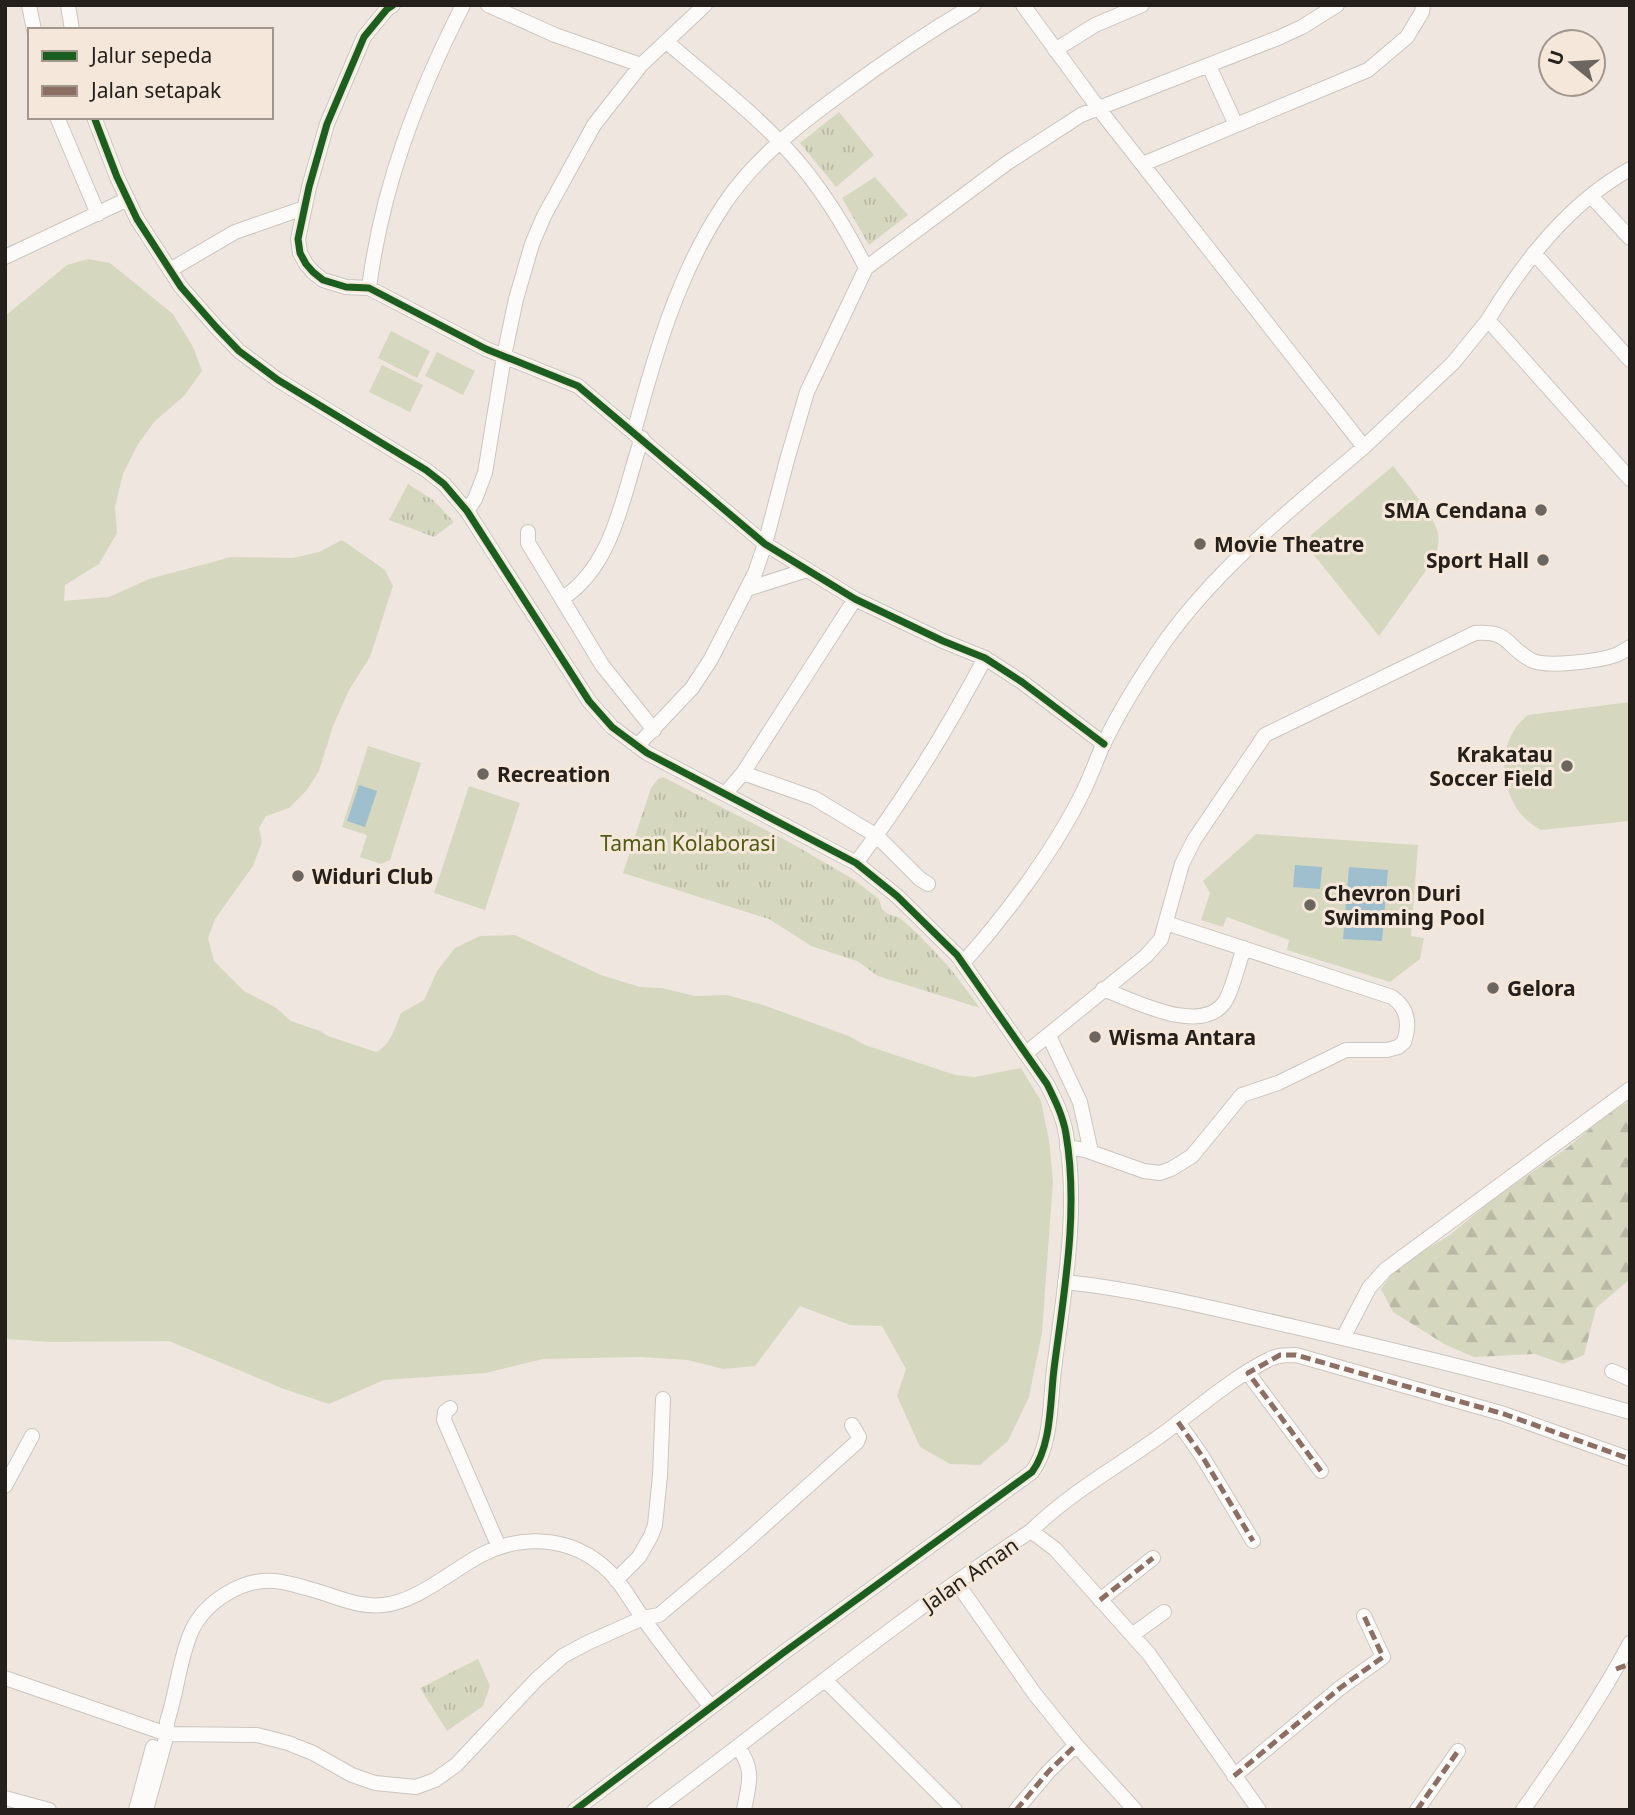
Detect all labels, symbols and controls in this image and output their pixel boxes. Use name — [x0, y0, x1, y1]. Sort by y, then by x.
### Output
legend — [28, 28, 273, 119]
north arrow — [1537, 28, 1607, 98]
text: Jalur sepeda — [89, 41, 212, 69]
text: U — [1541, 47, 1570, 69]
text: Jalan setapak — [89, 76, 222, 104]
place label: SMA Cendana — [1384, 496, 1527, 524]
marker: SMA Cendana — [1533, 502, 1549, 518]
place label: Movie Theatre — [1214, 530, 1364, 558]
marker: Movie Theatre — [1192, 536, 1208, 552]
place label: Sport Hall — [1426, 546, 1529, 574]
marker: Sport Hall — [1535, 552, 1551, 568]
place label: Krakatau Soccer Field — [1429, 740, 1553, 792]
marker: Krakatau Soccer Field — [1559, 758, 1575, 774]
place label: Recreation — [497, 760, 610, 788]
marker: Recreation — [475, 766, 491, 782]
park label: Taman Kolaborasi — [600, 829, 776, 857]
place label: Widuri Club — [312, 862, 433, 890]
marker: Widuri Club — [290, 868, 306, 884]
place label: Chevron Duri Swimming Pool — [1324, 879, 1485, 931]
marker: Chevron Duri Swimming Pool — [1302, 897, 1318, 913]
place label: Gelora — [1507, 974, 1576, 1002]
marker: Gelora — [1485, 980, 1501, 996]
place label: Wisma Antara — [1109, 1023, 1256, 1051]
marker: Wisma Antara — [1087, 1029, 1103, 1045]
street label: Jalan Aman — [915, 1531, 1023, 1618]

